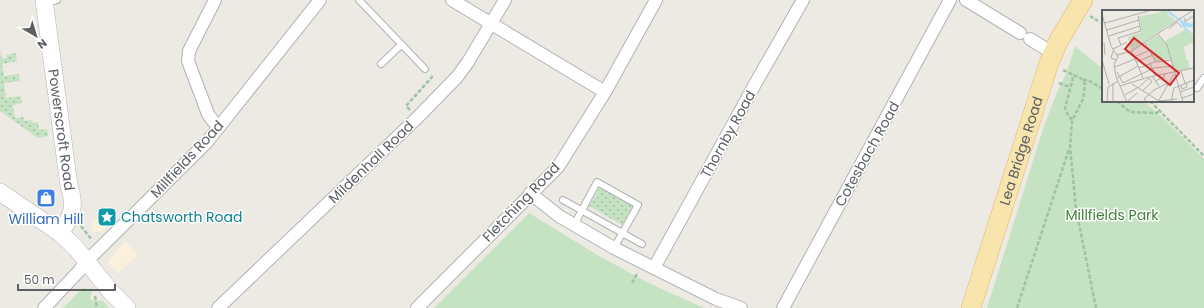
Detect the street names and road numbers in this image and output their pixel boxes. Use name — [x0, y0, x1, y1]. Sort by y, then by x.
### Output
street label: Powerscroft Road — [43, 68, 80, 192]
street label: Thornby Road — [696, 87, 760, 181]
street label: Lea Bridge Road — [994, 94, 1048, 208]
street label: Cotesbach Road — [830, 98, 904, 210]
street label: Millfields Road — [146, 116, 228, 202]
street label: Mildenhall Road — [324, 116, 418, 208]
street label: Fletching Road — [478, 158, 564, 246]

